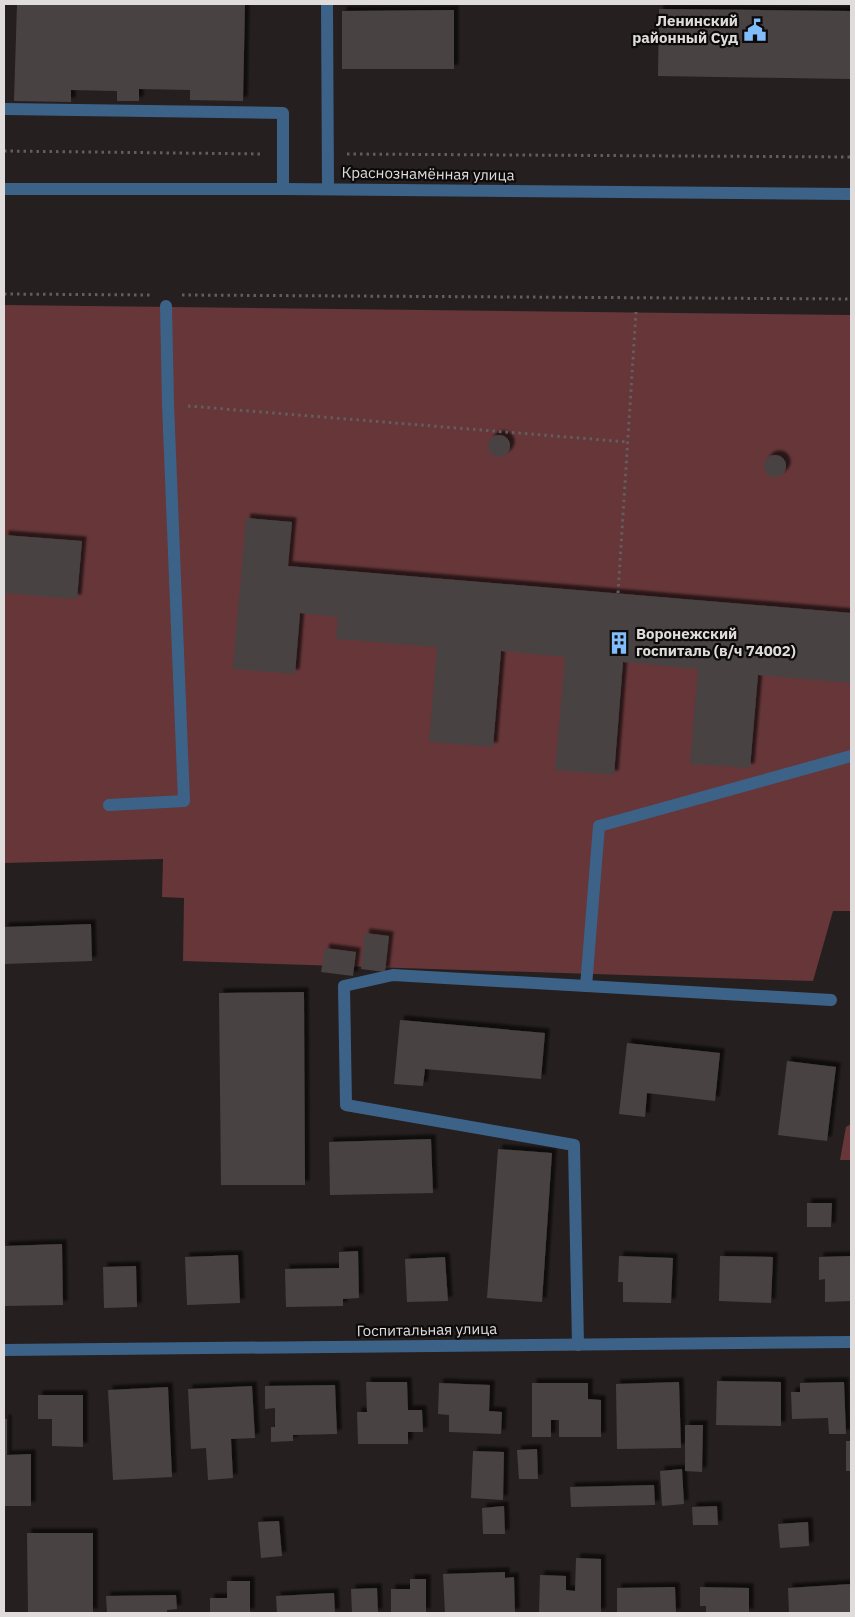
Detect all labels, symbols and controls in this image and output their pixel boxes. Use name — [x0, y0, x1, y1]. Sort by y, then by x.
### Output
place label: Ленинский районный Суд — [632, 11, 738, 47]
public building icon: Ленинский районный Суд — [742, 17, 768, 43]
street label: Краснознамённая улица — [341, 162, 515, 185]
place label: Воронежский госпиталь (в/ч 74002) — [636, 624, 796, 660]
building icon: Воронежский госпиталь (в/ч 74002) — [606, 630, 632, 656]
street label: Госпитальная улица — [357, 1319, 497, 1340]

